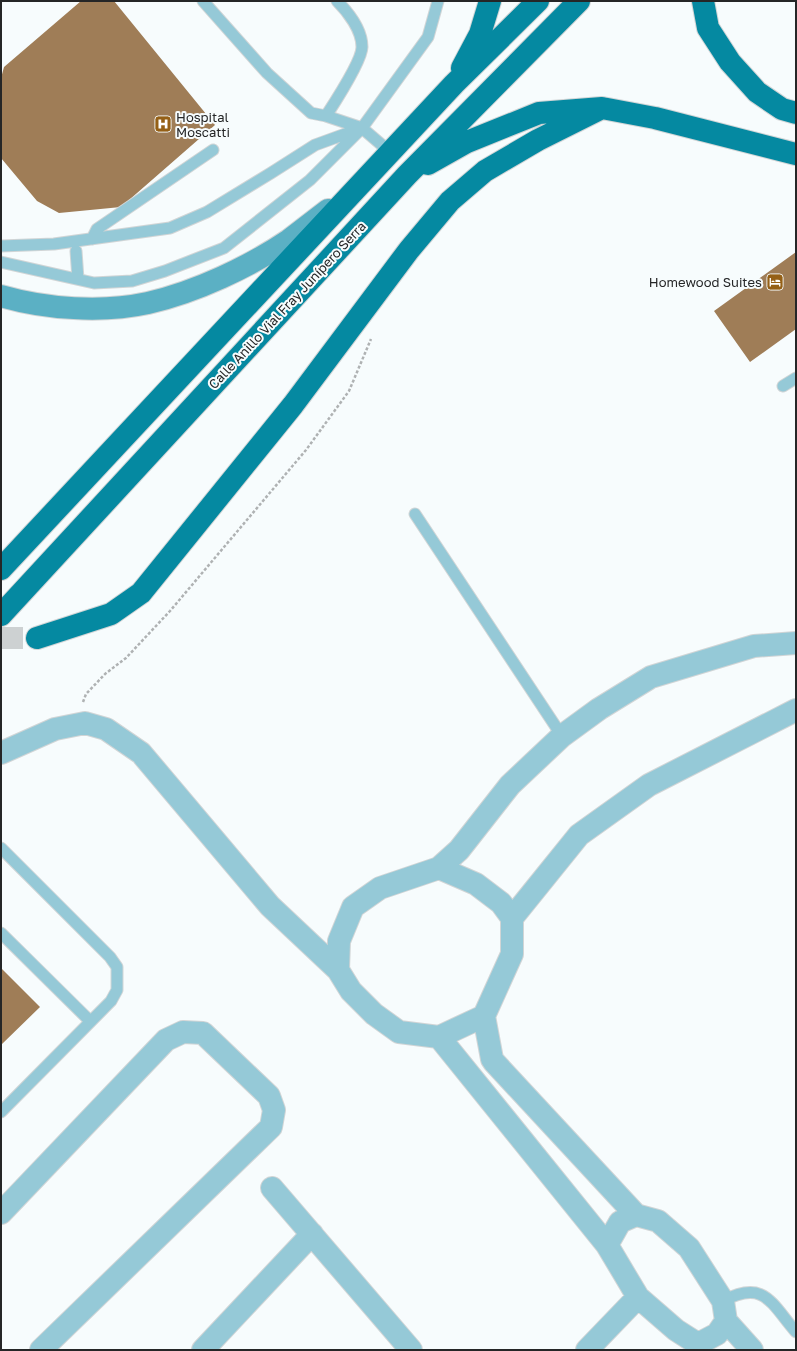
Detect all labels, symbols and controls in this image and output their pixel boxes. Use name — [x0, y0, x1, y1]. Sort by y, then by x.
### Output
place label: Hospital Moscatti — [176, 109, 230, 140]
hospital icon: Hospital Moscatti — [153, 114, 173, 134]
street label: Calle Anillo Vial Fray Junípero Serra — [205, 218, 369, 392]
hotel icon: Homewood Suites — [765, 272, 785, 292]
place label: Homewood Suites — [649, 274, 762, 290]

